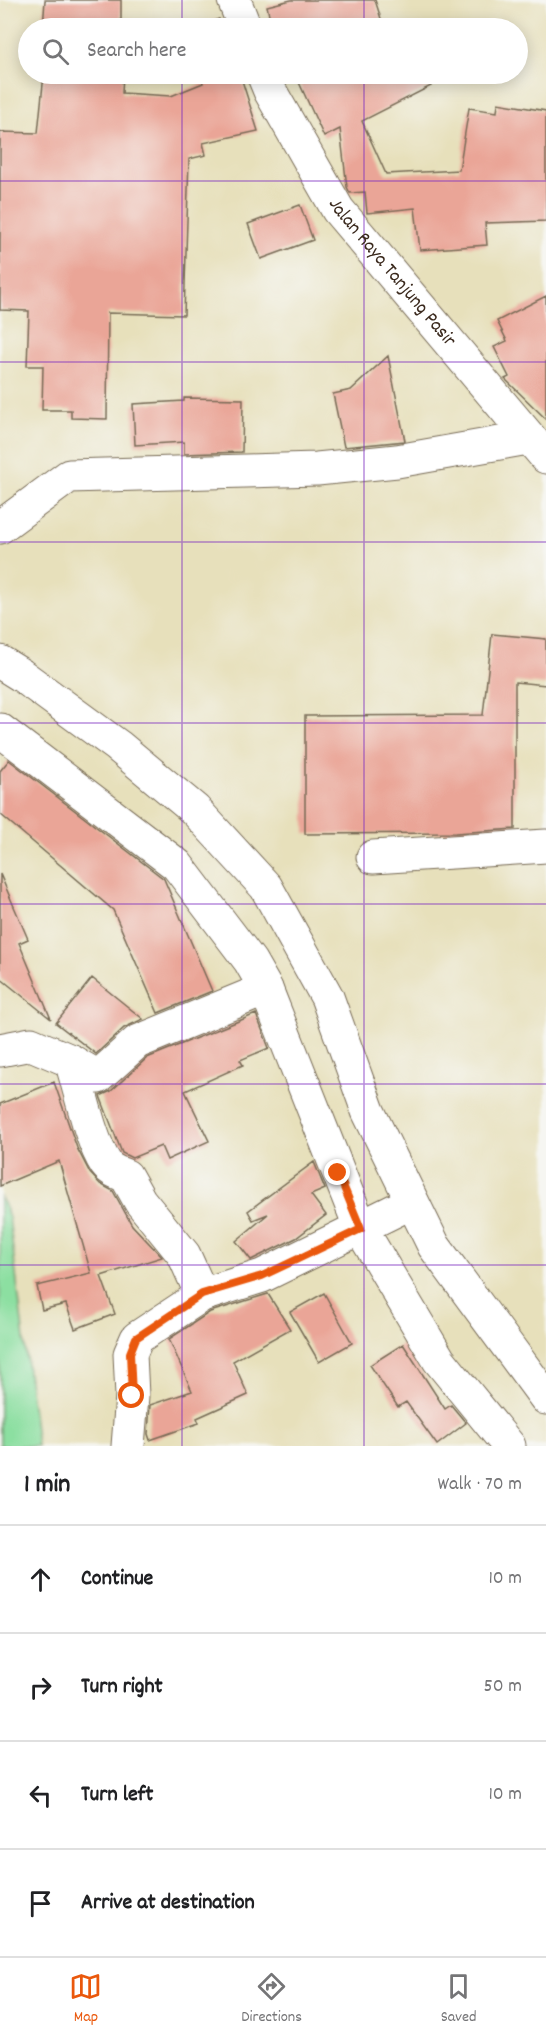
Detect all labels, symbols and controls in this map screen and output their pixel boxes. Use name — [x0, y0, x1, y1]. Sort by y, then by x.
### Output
search box — [18, 18, 528, 84]
icon: search — [39, 35, 72, 68]
text: Search here — [87, 36, 186, 67]
street label: Jalan Raya Tanjung Pasir — [320, 194, 462, 354]
route end — [324, 1159, 350, 1185]
route start — [118, 1382, 144, 1408]
text: 1 min — [24, 1467, 70, 1504]
text: Walk · 70 m — [438, 1471, 522, 1499]
icon: ahead — [24, 1563, 57, 1596]
text: Continue — [81, 1564, 153, 1595]
text: 10 m — [488, 1565, 522, 1593]
icon: right — [24, 1671, 57, 1704]
text: Turn right — [81, 1672, 163, 1703]
text: 50 m — [484, 1673, 522, 1701]
icon: left — [24, 1779, 57, 1812]
text: Turn left — [81, 1780, 153, 1811]
text: 10 m — [488, 1781, 522, 1809]
icon: arrive — [24, 1887, 57, 1920]
text: Arrive at destination — [81, 1888, 255, 1919]
tab: Map — [69, 1970, 102, 2029]
tab: Directions — [241, 1970, 302, 2029]
tab: Saved — [441, 1970, 477, 2029]

